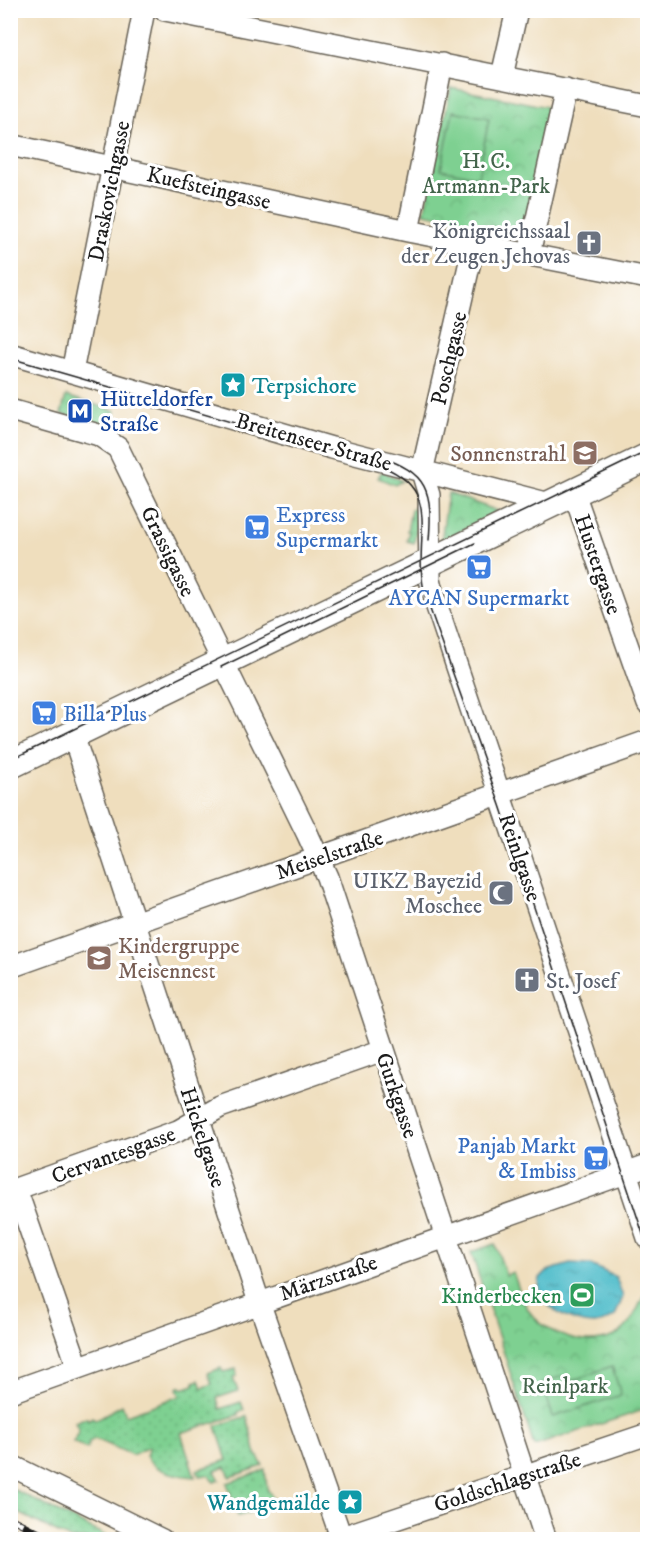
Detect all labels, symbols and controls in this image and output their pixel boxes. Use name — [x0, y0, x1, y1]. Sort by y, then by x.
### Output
street label: Draskovichgasse — [83, 119, 136, 264]
park label: H. C. Artmann-Park — [422, 148, 550, 200]
street label: Kuefsteingasse — [144, 161, 273, 216]
place label: Königreichssaal der Zeugen Jehovas — [401, 218, 570, 270]
church icon: Königreichssaal der Zeugen Jehovas — [574, 228, 604, 258]
street label: Poschgasse — [426, 309, 473, 408]
place icon: Terpsichore — [218, 370, 248, 400]
place label: Terpsichore — [252, 373, 357, 400]
place label: Hütteldorfer Straße — [100, 386, 213, 438]
metro station icon: Hütteldorfer Straße — [65, 396, 95, 426]
street label: Breitenseer Straße — [232, 407, 395, 478]
school or university icon: Sonnenstrahl — [570, 438, 600, 468]
place label: Sonnenstrahl — [450, 441, 566, 468]
street label: Grassigasse — [134, 502, 201, 601]
place label: Express Supermarkt — [276, 502, 378, 554]
street label: Hustergasse — [568, 511, 627, 618]
supermarket icon: Express Supermarkt — [242, 512, 272, 542]
supermarket icon: AYCAN Supermarkt — [464, 552, 494, 582]
place label: AYCAN Supermarkt — [389, 585, 569, 612]
supermarket icon: Billa Plus — [29, 698, 59, 728]
place label: Billa Plus — [63, 701, 147, 728]
street label: Reinlgasse — [492, 810, 547, 905]
street label: Meiselstraße — [272, 824, 387, 886]
place label: UIKZ Bayezid Moschee — [353, 868, 482, 920]
mosque icon: UIKZ Bayezid Moschee — [486, 878, 516, 908]
place label: Kindergruppe Meisennest — [118, 933, 240, 985]
school or university icon: Kindergruppe Meisennest — [84, 943, 114, 973]
church icon: St. Josef — [512, 965, 542, 995]
place label: St. Josef — [546, 968, 621, 995]
street label: Gurkgasse — [369, 1049, 424, 1142]
street label: Hickelgasse — [174, 1084, 231, 1191]
street label: Cervantesgasse — [48, 1120, 179, 1190]
place label: Panjab Markt & Imbiss — [457, 1133, 576, 1185]
supermarket icon: Panjab Markt & Imbiss — [581, 1143, 611, 1173]
street label: Märzstraße — [276, 1249, 381, 1308]
sports icon: Kinderbecken — [567, 1280, 597, 1310]
place label: Kinderbecken — [441, 1283, 562, 1310]
park label: Reinlpark — [522, 1373, 608, 1400]
street label: Goldschlagstraße — [431, 1446, 584, 1519]
place icon: Wandgemälde — [335, 1487, 365, 1517]
place label: Wandgemälde — [206, 1490, 330, 1517]

